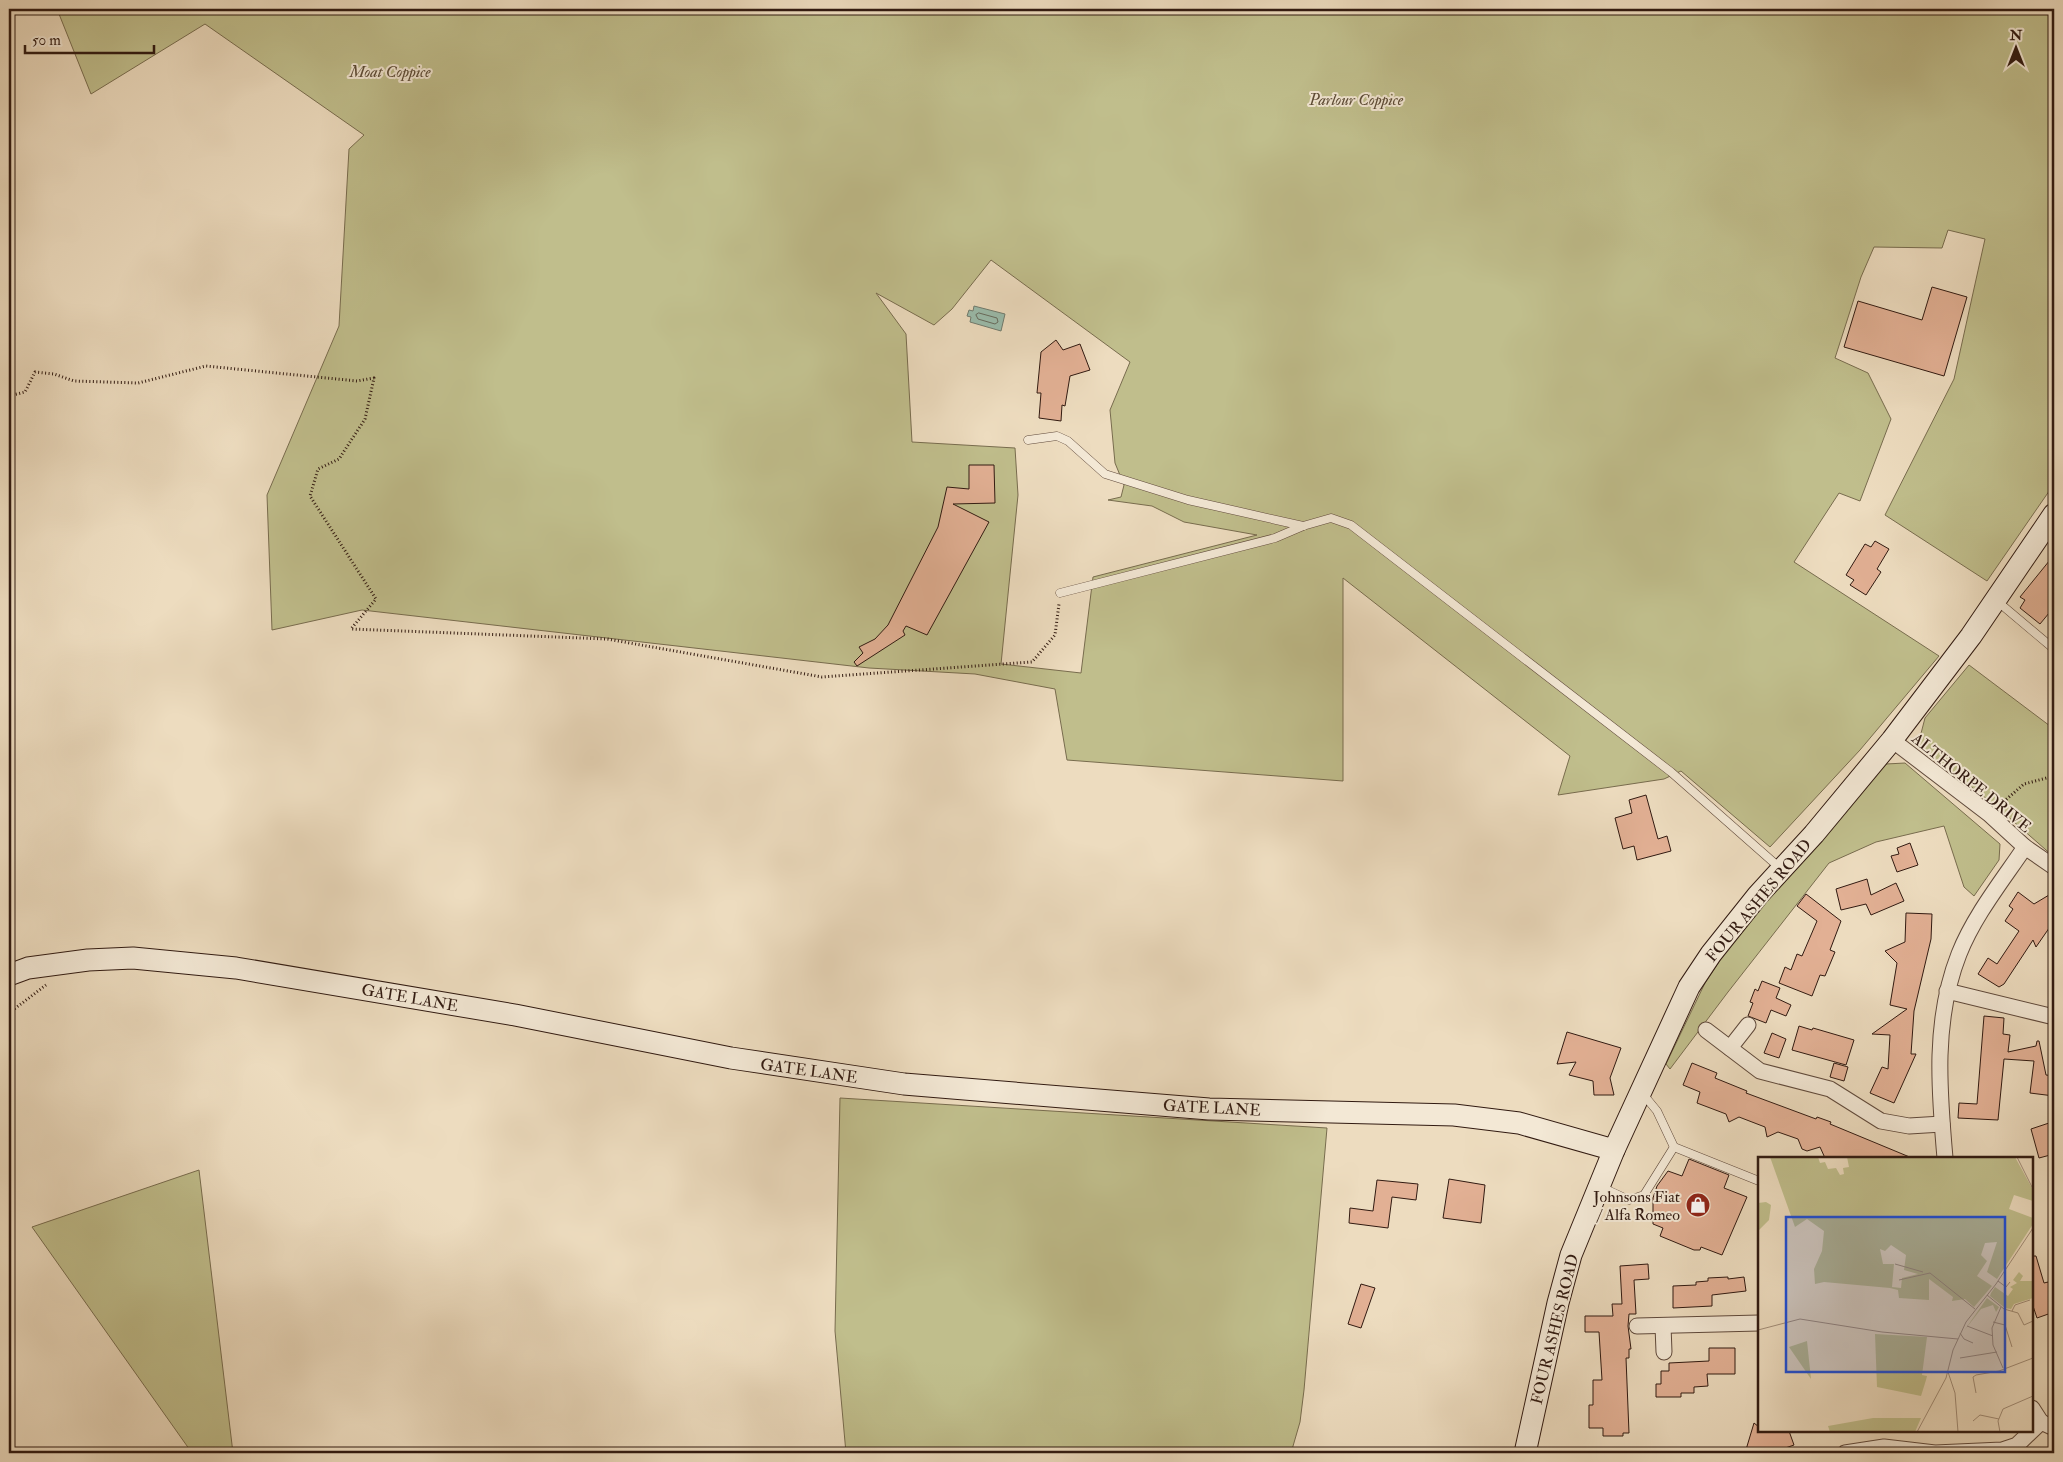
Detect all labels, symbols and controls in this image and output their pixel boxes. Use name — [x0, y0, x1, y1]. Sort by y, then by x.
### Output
scale bar — [25, 22, 154, 54]
north arrow — [1990, 22, 2040, 72]
text: N — [2009, 27, 2023, 44]
text: 50 m — [32, 31, 61, 50]
park label: Moat Coppice — [348, 62, 431, 82]
park label: Parlour Coppice — [1308, 90, 1404, 110]
street label: ALTHORPE DRIVE — [1907, 728, 2035, 837]
street label: FOUR ASHES ROAD — [1702, 835, 1816, 966]
street label: GATE LANE — [360, 980, 460, 1016]
street label: GATE LANE — [759, 1054, 859, 1088]
street label: GATE LANE — [1163, 1095, 1261, 1121]
inset map — [1758, 1157, 2033, 1432]
place label: Johnsons Fiat / Alfa Romeo — [1592, 1187, 1680, 1225]
shop icon: Johnsons Fiat / Alfa Romeo — [1685, 1192, 1711, 1218]
street label: FOUR ASHES ROAD — [1527, 1252, 1583, 1407]

